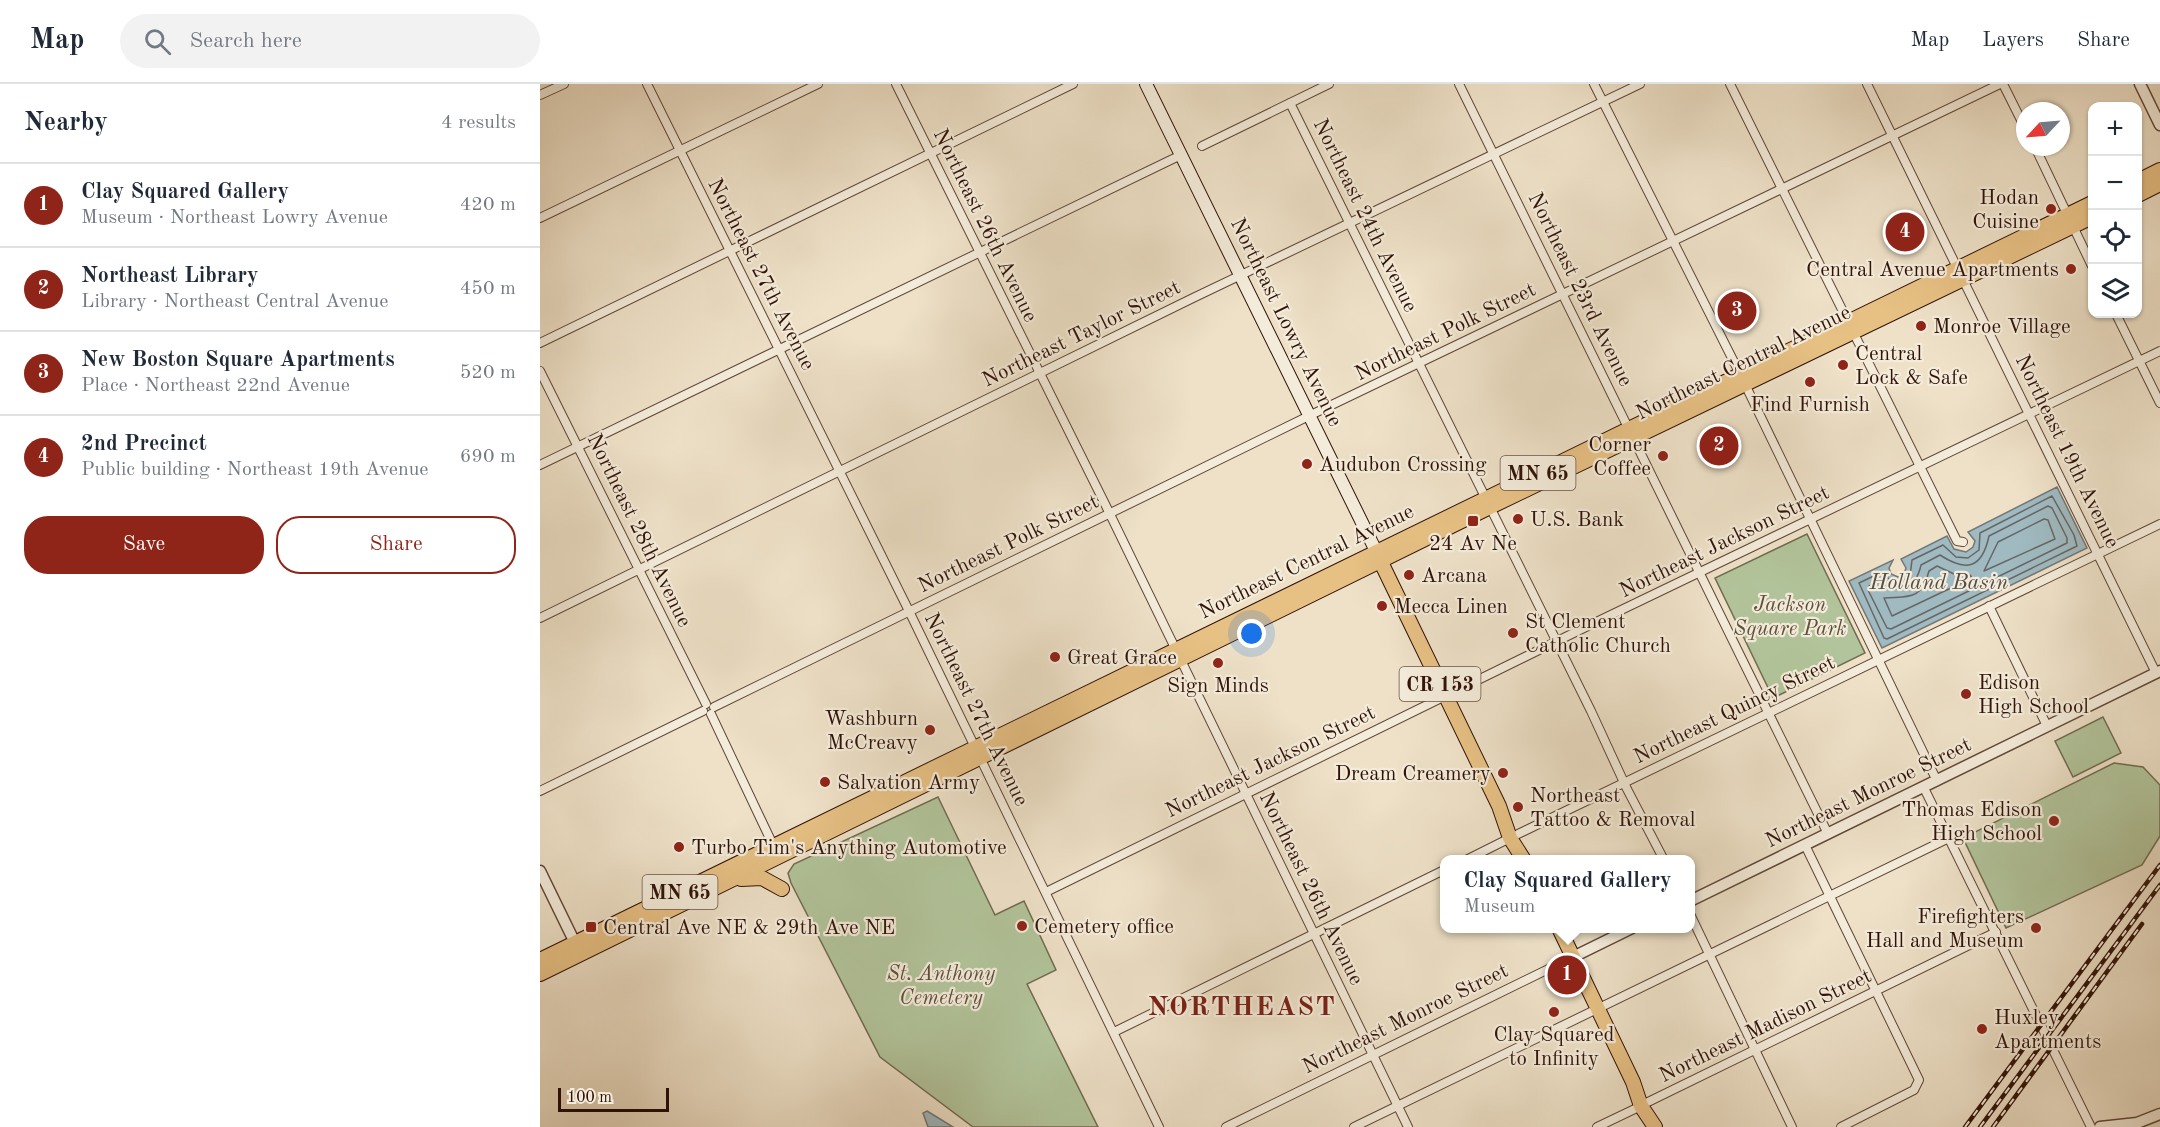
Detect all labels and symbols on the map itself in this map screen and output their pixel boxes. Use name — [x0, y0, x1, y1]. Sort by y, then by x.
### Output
north arrow — [2016, 102, 2070, 156]
street label: Northeast 24th Avenue — [1309, 116, 1421, 316]
street label: Northeast 26th Avenue — [929, 126, 1041, 326]
street label: Northeast 27th Avenue — [703, 175, 818, 374]
place label: Hodan Cuisine — [1972, 188, 2039, 233]
street label: Northeast 23rd Avenue — [1524, 189, 1636, 390]
marker: Hodan Cuisine — [2044, 202, 2058, 216]
pin: 4 — [1886, 210, 1924, 254]
street label: Northeast Lowry Avenue — [1226, 215, 1345, 430]
place label: Central Avenue Apartments — [1806, 260, 2059, 281]
marker: Central Avenue Apartments — [2064, 262, 2078, 276]
street label: Northeast Taylor Street — [979, 277, 1184, 391]
street label: Northeast Polk Street — [1352, 279, 1539, 385]
pin: 3 — [1718, 288, 1756, 334]
street label: Northeast Central Avenue — [1633, 302, 1854, 425]
place label: Monroe Village — [1933, 317, 2071, 338]
marker: Monroe Village — [1914, 319, 1928, 333]
place label: Central Lock & Safe — [1855, 344, 1968, 389]
street label: Northeast 19th Avenue — [2011, 352, 2123, 552]
marker: Central Lock & Safe — [1836, 358, 1850, 372]
marker: Find Furnish — [1803, 375, 1817, 389]
place label: Find Furnish — [1750, 395, 1870, 416]
pin: 2 — [1700, 424, 1738, 469]
street label: Northeast 28th Avenue — [583, 431, 695, 631]
place label: Corner Coffee — [1588, 435, 1651, 480]
marker: Corner Coffee — [1656, 449, 1670, 463]
place label: Audubon Crossing — [1319, 455, 1487, 476]
road number: MN 65 — [1500, 456, 1576, 490]
marker: Audubon Crossing — [1300, 457, 1314, 471]
street label: Northeast Jackson Street — [1616, 482, 1833, 602]
street label: Northeast Polk Street — [915, 491, 1102, 597]
street label: Northeast Central Avenue — [1196, 501, 1417, 624]
place label: U.S. Bank — [1530, 510, 1624, 531]
marker: U.S. Bank — [1511, 512, 1525, 526]
marker: 24 Av Ne — [1466, 514, 1480, 528]
place label: 24 Av Ne — [1429, 534, 1517, 555]
place label: Arcana — [1421, 566, 1487, 587]
marker: Arcana — [1402, 568, 1416, 582]
water label: Holland Basin — [1869, 572, 2009, 594]
park label: Jackson Square Park — [1733, 595, 1847, 640]
place label: Mecca Linen — [1394, 597, 1508, 618]
marker: Mecca Linen — [1375, 599, 1389, 613]
street label: Northeast 27th Avenue — [920, 610, 1032, 810]
place label: St Clement Catholic Church — [1525, 612, 1671, 657]
your location — [1237, 619, 1266, 648]
marker: St Clement Catholic Church — [1506, 626, 1520, 640]
place label: Great Grace — [1067, 648, 1177, 669]
marker: Great Grace — [1048, 650, 1062, 664]
street label: Northeast Quincy Street — [1631, 652, 1839, 768]
marker: Sign Minds — [1211, 656, 1225, 670]
road number: CR 153 — [1400, 667, 1480, 701]
place label: Edison High School — [1978, 673, 2089, 718]
place label: Sign Minds — [1167, 676, 1269, 697]
marker: Edison High School — [1959, 687, 1973, 701]
street label: Northeast Jackson Street — [1162, 702, 1379, 822]
place label: Washburn McCreavy — [824, 709, 918, 754]
marker: Washburn McCreavy — [923, 723, 937, 737]
street label: Northeast Monroe Street — [1763, 734, 1975, 852]
place label: Dream Creamery — [1335, 764, 1491, 785]
marker: Dream Creamery — [1496, 766, 1510, 780]
place label: Salvation Army — [837, 773, 980, 794]
marker: Salvation Army — [818, 775, 832, 789]
place label: Northeast Tattoo & Removal — [1530, 786, 1696, 831]
street label: Northeast 26th Avenue — [1255, 789, 1367, 989]
marker: Northeast Tattoo & Removal — [1511, 800, 1525, 814]
place label: Thomas Edison High School — [1901, 800, 2042, 845]
marker: Thomas Edison High School — [2047, 814, 2061, 828]
place label: Turbo Tim's Anything Automotive — [691, 838, 1007, 859]
marker: Turbo Tim's Anything Automotive — [672, 840, 686, 854]
road number: MN 65 — [642, 875, 718, 909]
place label: Firefighters Hall and Museum — [1866, 907, 2024, 952]
place label: Cemetery office — [1034, 917, 1174, 938]
place label: Central Ave NE & 29th Ave NE — [603, 918, 895, 939]
marker: Cemetery office — [1015, 919, 1029, 933]
marker: Central Ave NE & 29th Ave NE — [584, 920, 598, 934]
marker: Firefighters Hall and Museum — [2029, 921, 2043, 935]
pin: 1 — [1548, 952, 1586, 998]
street label: Northeast Monroe Street — [1300, 960, 1512, 1078]
park label: St. Anthony Cemetery — [887, 964, 996, 1009]
street label: Northeast Madison Street — [1656, 966, 1875, 1087]
district label: NORTHEAST — [1148, 994, 1336, 1021]
marker: Clay Squared to Infinity — [1547, 1005, 1561, 1019]
place label: Huxley Apartments — [1994, 1008, 2101, 1053]
marker: Huxley Apartments — [1975, 1022, 1989, 1036]
place label: Clay Squared to Infinity — [1493, 1025, 1615, 1070]
scale bar — [558, 1085, 669, 1112]

